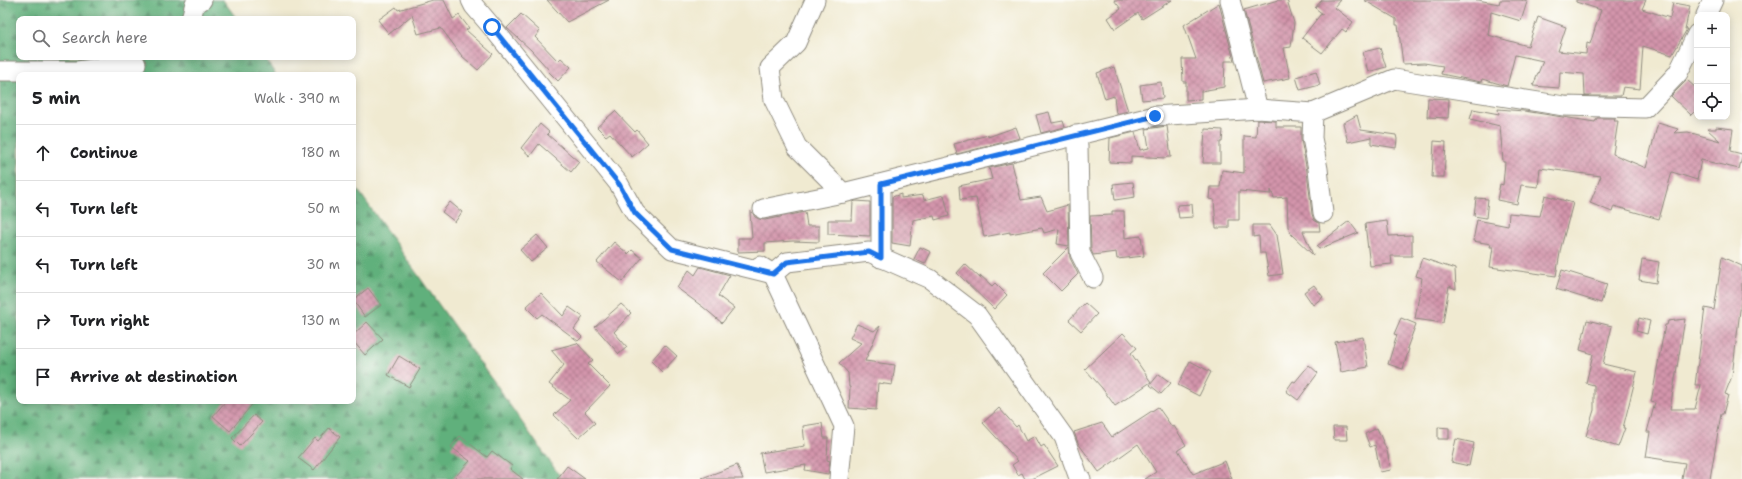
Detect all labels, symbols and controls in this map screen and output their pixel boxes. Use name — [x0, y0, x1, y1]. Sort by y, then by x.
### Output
map controls — [1694, 12, 1730, 120]
button: + — [1694, 12, 1730, 48]
search box — [16, 16, 356, 60]
route start — [483, 18, 501, 36]
icon: search — [30, 27, 52, 49]
text: Search here — [62, 28, 148, 48]
button: − — [1694, 48, 1730, 84]
button: locate — [1694, 84, 1730, 120]
text: 5 min — [32, 87, 80, 109]
text: Walk · 390 m — [254, 90, 340, 107]
route end — [1146, 107, 1164, 125]
icon: ahead — [32, 142, 54, 164]
text: Continue — [70, 143, 138, 163]
text: 180 m — [301, 144, 340, 161]
icon: left — [32, 198, 54, 220]
text: Turn left — [70, 199, 138, 219]
text: 50 m — [307, 200, 340, 217]
icon: left — [32, 254, 54, 276]
text: Turn left — [70, 255, 138, 275]
text: 30 m — [306, 256, 340, 273]
icon: right — [32, 310, 54, 332]
text: Turn right — [70, 311, 150, 331]
text: 130 m — [302, 312, 340, 329]
icon: arrive — [32, 366, 54, 388]
text: Arrive at destination — [70, 367, 238, 387]

